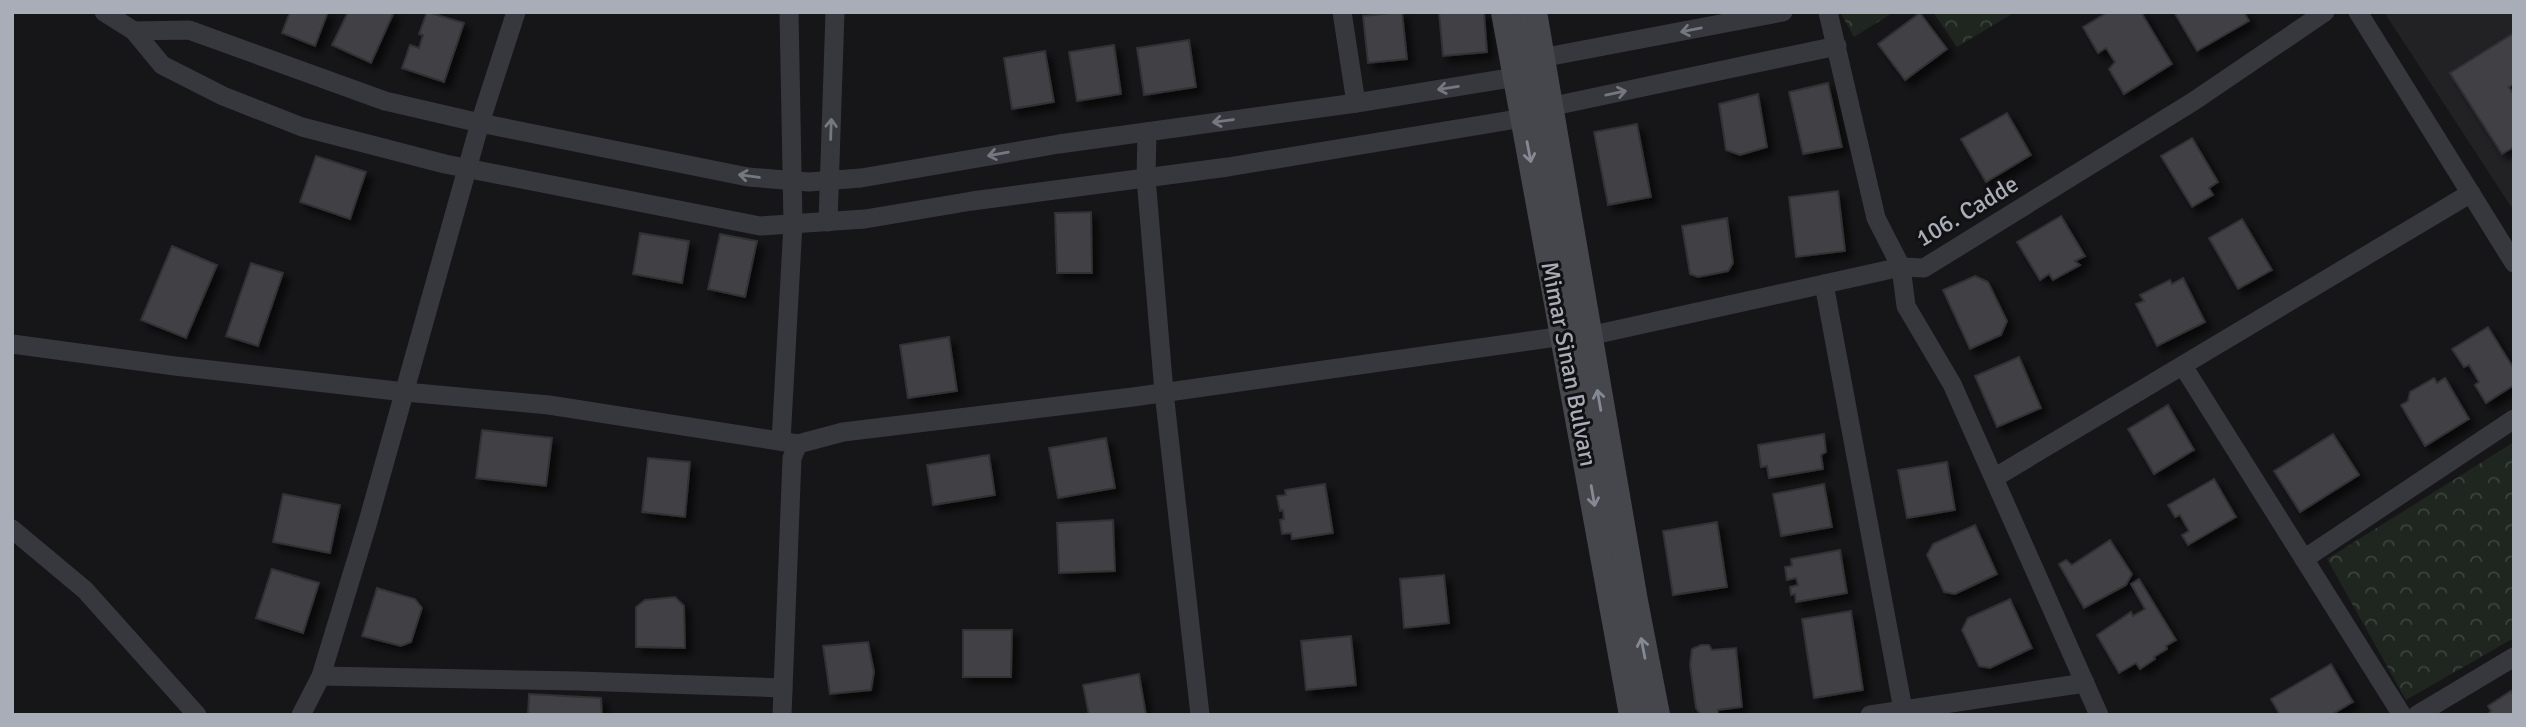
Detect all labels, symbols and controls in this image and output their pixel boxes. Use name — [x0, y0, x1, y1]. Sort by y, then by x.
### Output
one-way arrow — [1680, 23, 1703, 37]
one-way arrow — [1437, 82, 1460, 95]
one-way arrow — [1604, 86, 1627, 99]
one-way arrow — [1212, 115, 1235, 128]
one-way arrow — [825, 118, 838, 141]
one-way arrow — [1523, 140, 1537, 163]
one-way arrow — [987, 148, 1010, 162]
one-way arrow — [738, 169, 761, 182]
street label: 106. Cadde — [1910, 169, 2024, 253]
street label: Mimar Sinan Bulvarı — [1534, 259, 1604, 469]
one-way arrow — [1592, 389, 1606, 411]
one-way arrow — [1587, 484, 1600, 507]
one-way arrow — [1636, 637, 1650, 660]

